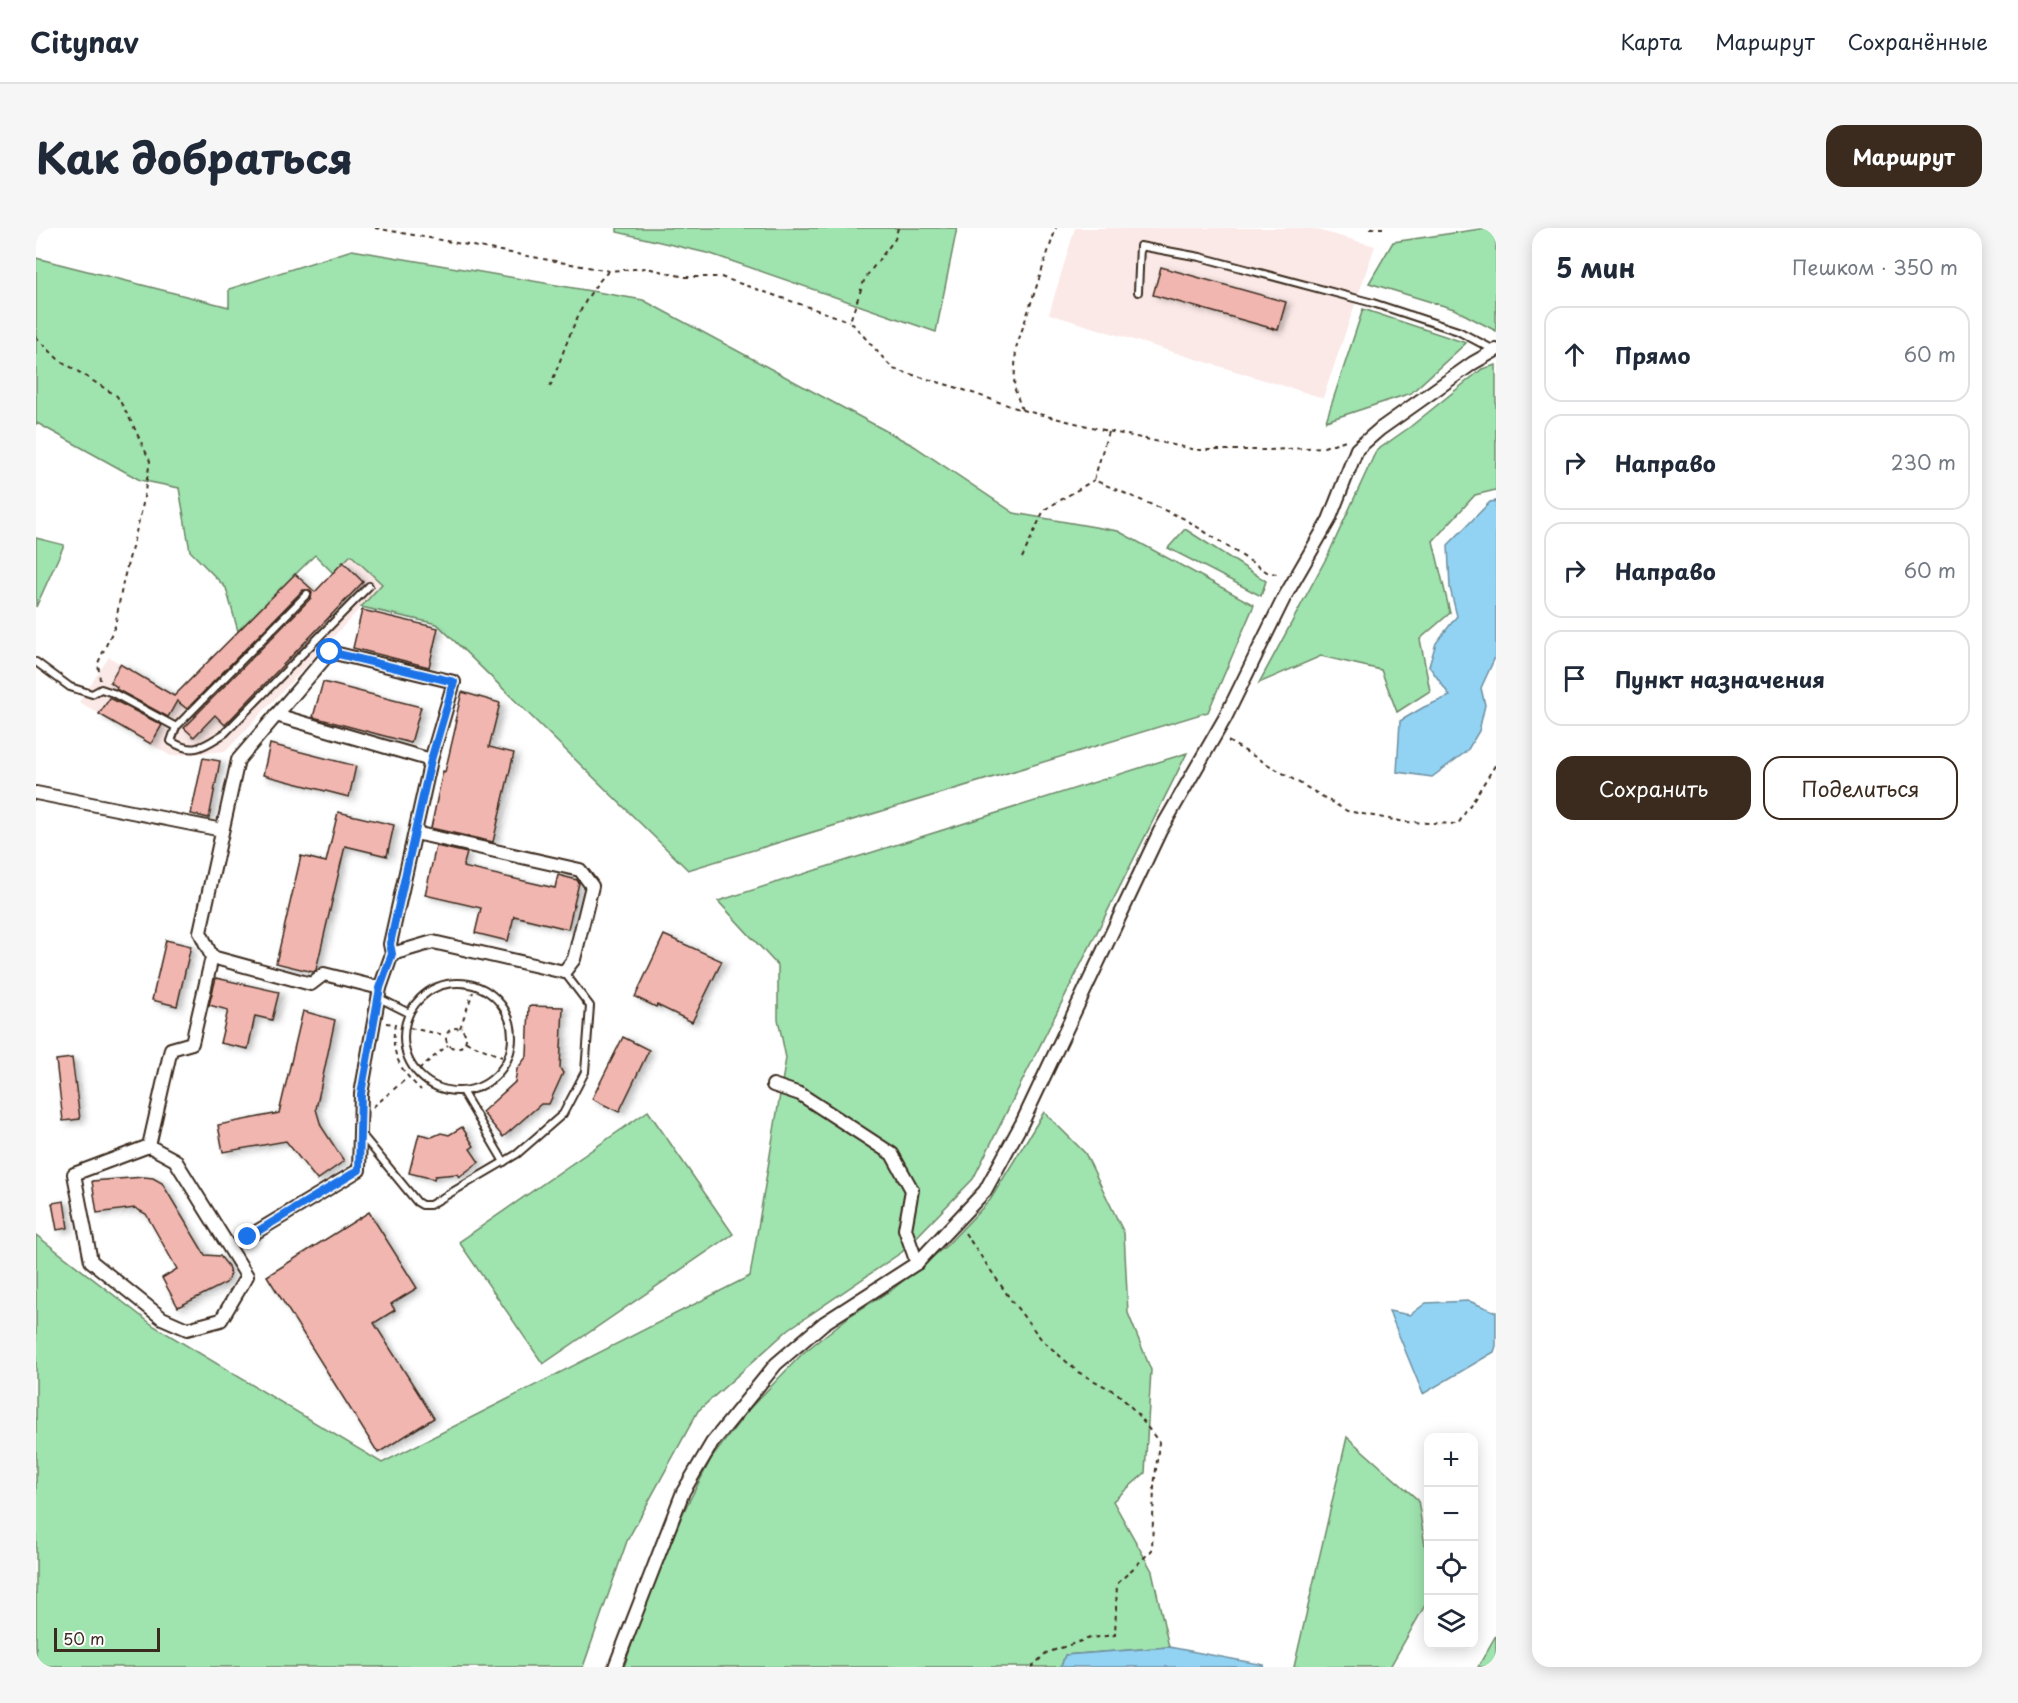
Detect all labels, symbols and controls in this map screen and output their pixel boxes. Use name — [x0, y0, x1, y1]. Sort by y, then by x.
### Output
text: Citynav — [30, 20, 139, 63]
text: Карта — [1621, 25, 1682, 57]
text: Маршрут — [1715, 25, 1815, 57]
text: Сохранённые — [1848, 25, 1988, 57]
text: Как добраться — [36, 125, 353, 188]
button: Маршрут — [1826, 125, 1982, 187]
text: 5 мин — [1556, 248, 1635, 287]
text: Пешком · 350 m — [1792, 252, 1958, 282]
icon: ahead — [1558, 338, 1591, 371]
text: Прямо — [1615, 338, 1690, 371]
text: 60 m — [1904, 339, 1956, 369]
icon: right — [1558, 446, 1591, 479]
text: Направо — [1615, 446, 1716, 479]
text: 230 m — [1891, 447, 1956, 477]
icon: right — [1558, 554, 1591, 587]
text: Направо — [1615, 554, 1716, 587]
text: 60 m — [1904, 555, 1956, 585]
route start — [316, 638, 342, 664]
icon: arrive — [1558, 662, 1591, 695]
text: Пункт назначения — [1615, 662, 1825, 695]
button: Сохранить — [1556, 756, 1751, 820]
button: Поделиться — [1763, 756, 1958, 820]
route end — [234, 1223, 260, 1249]
map controls — [1424, 1433, 1478, 1649]
button: + — [1424, 1433, 1478, 1487]
button: − — [1424, 1487, 1478, 1541]
button: locate — [1424, 1541, 1478, 1595]
button: layers — [1424, 1595, 1478, 1649]
scale bar — [54, 1625, 160, 1652]
text: 50 m — [63, 1626, 104, 1650]

